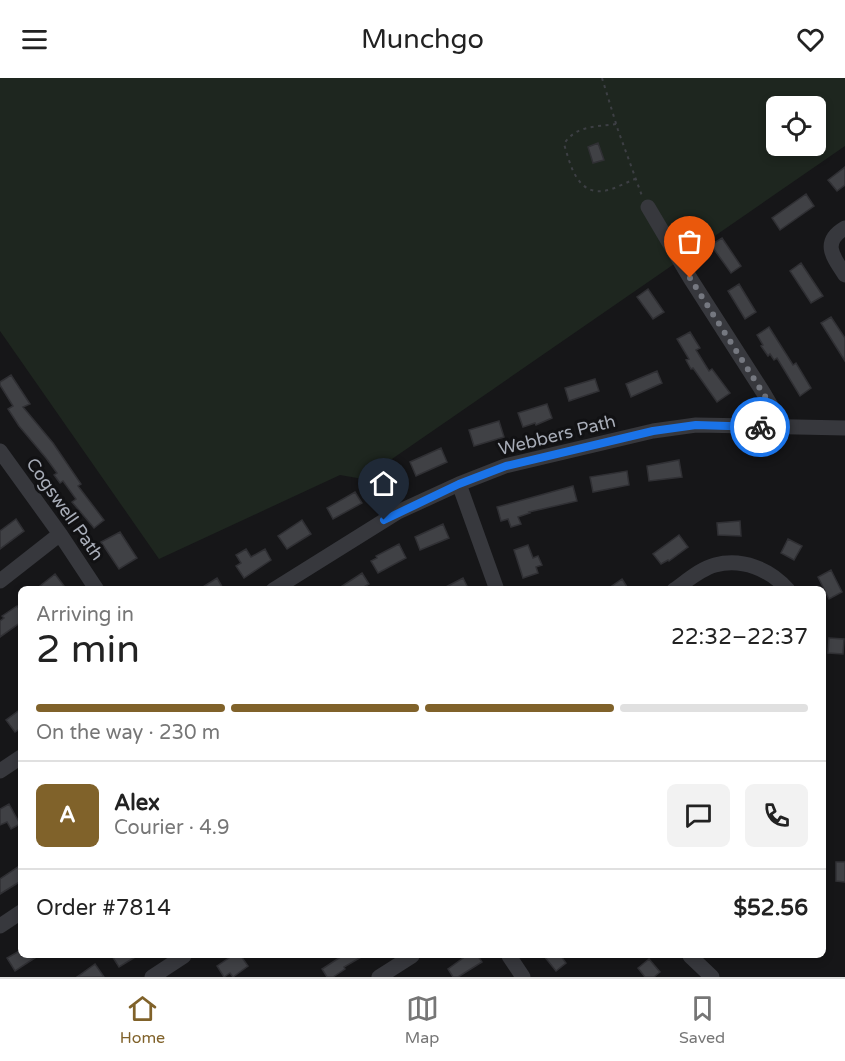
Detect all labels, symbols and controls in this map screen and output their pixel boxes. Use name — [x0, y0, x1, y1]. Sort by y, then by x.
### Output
icon: menu — [18, 23, 51, 56]
text: Munchgo — [361, 23, 484, 56]
icon: heart — [794, 23, 827, 56]
map controls — [766, 96, 826, 156]
button: locate — [766, 96, 826, 156]
pin — [664, 216, 715, 278]
icon: bag — [673, 225, 706, 258]
courier — [730, 397, 790, 457]
street label: Webbers Path — [496, 410, 618, 460]
icon: bike — [744, 411, 777, 444]
street label: Cogswell Path — [21, 453, 109, 565]
pin — [358, 458, 409, 520]
icon: home — [367, 467, 400, 500]
text: Arriving in — [36, 603, 134, 627]
text: 22:32–22:37 — [671, 624, 808, 650]
text: 2 min — [36, 626, 140, 673]
text: On the way · 230 m — [36, 721, 220, 745]
button: chat — [667, 784, 730, 847]
button: phone — [745, 784, 808, 847]
text: Alex — [114, 790, 160, 816]
text: A — [59, 802, 76, 828]
text: Courier · 4.9 — [114, 816, 229, 840]
text: Order #7814 — [36, 895, 171, 921]
text: $52.56 — [733, 895, 808, 921]
tab: Home — [120, 992, 165, 1048]
tab: Map — [405, 992, 439, 1048]
tab: Saved — [679, 992, 725, 1048]

